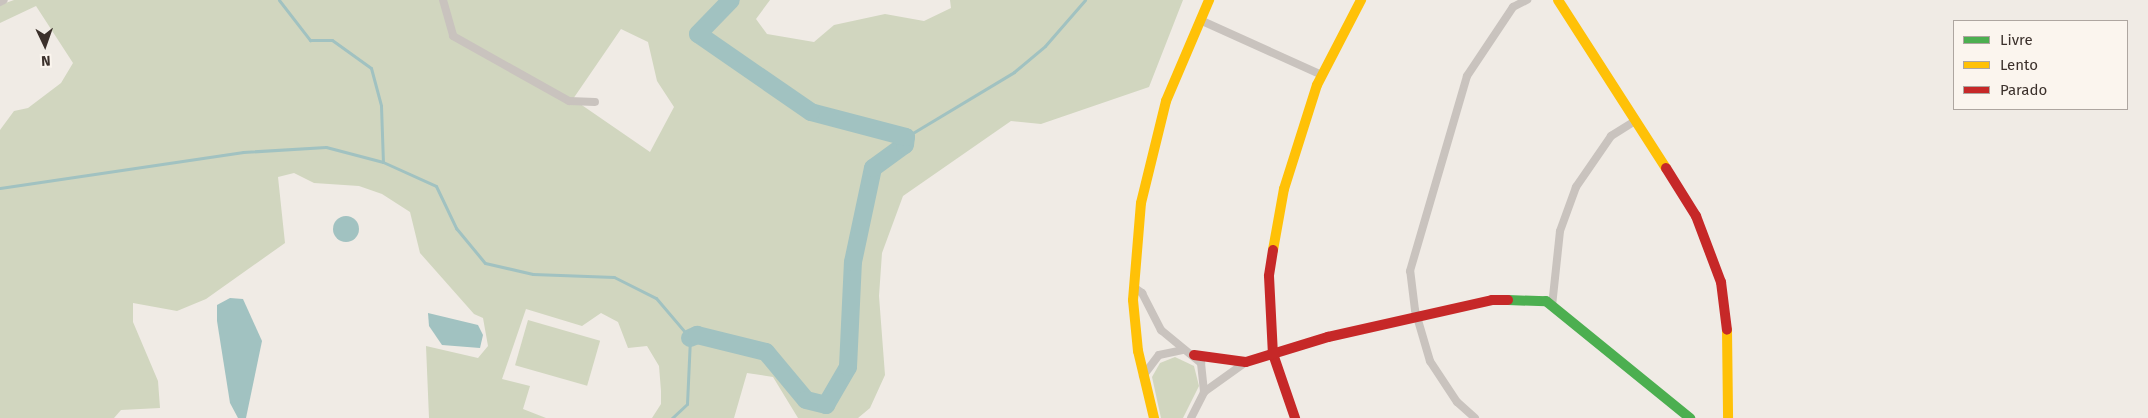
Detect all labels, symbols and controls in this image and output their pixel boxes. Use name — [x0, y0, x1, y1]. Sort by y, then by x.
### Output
north arrow — [20, 20, 70, 70]
legend — [1953, 20, 2128, 110]
text: Livre — [2000, 31, 2033, 49]
text: N — [41, 52, 51, 69]
text: Lento — [2000, 56, 2038, 74]
text: Parado — [2000, 81, 2047, 99]

